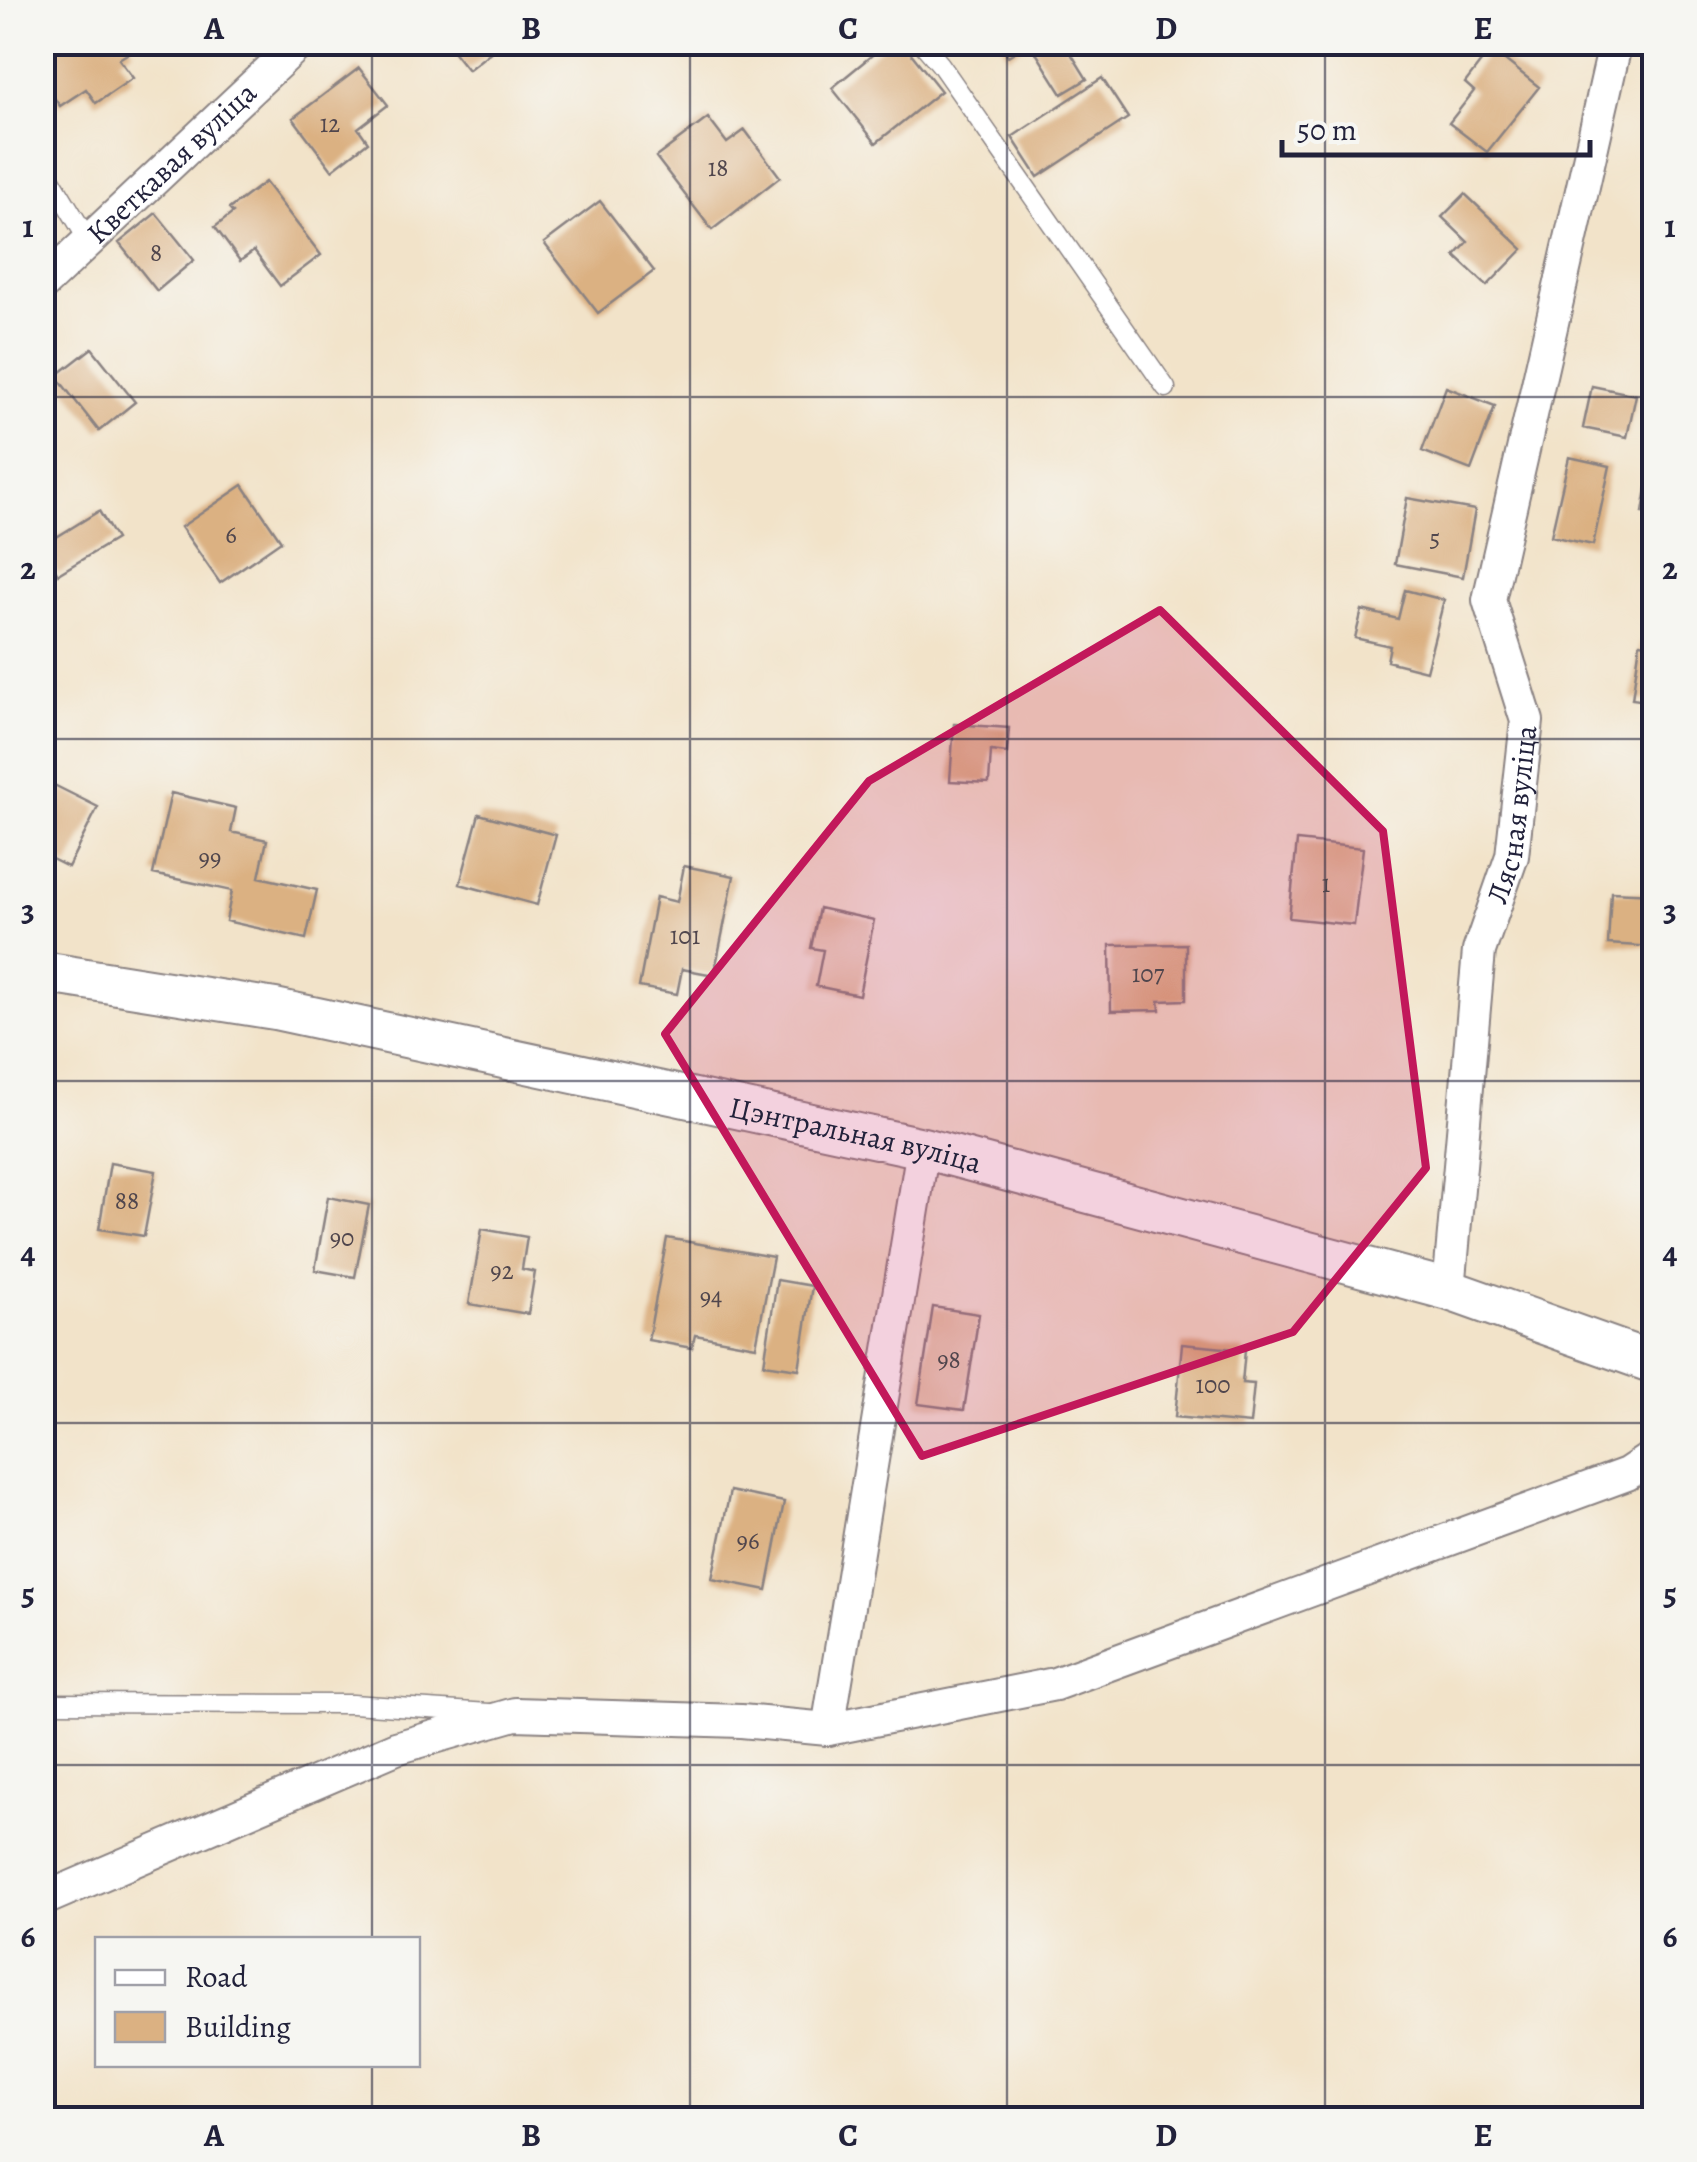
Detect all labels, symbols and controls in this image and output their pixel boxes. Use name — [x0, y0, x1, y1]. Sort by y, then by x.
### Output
text: A — [203, 6, 225, 50]
text: B — [521, 6, 541, 50]
text: C — [838, 6, 858, 50]
text: D — [1155, 6, 1177, 50]
text: E — [1473, 6, 1493, 50]
street label: Кветкавая вуліца — [78, 73, 265, 253]
scale bar — [1282, 95, 1590, 157]
house number: 12 — [320, 107, 340, 141]
text: 50 m — [1297, 110, 1357, 150]
house number: 18 — [708, 151, 728, 185]
text: 1 — [22, 204, 34, 248]
text: 1 — [1664, 204, 1676, 248]
house number: 8 — [150, 236, 162, 270]
house number: 6 — [225, 518, 237, 552]
house number: 5 — [1430, 521, 1440, 555]
text: 2 — [20, 546, 36, 590]
text: 2 — [1662, 546, 1678, 590]
street label: Лясная вуліца — [1477, 723, 1546, 909]
house number: 99 — [199, 841, 221, 875]
house number: 1 — [1322, 867, 1330, 901]
text: 3 — [21, 888, 35, 932]
text: 3 — [1663, 888, 1677, 932]
house number: 101 — [670, 919, 700, 953]
house number: 107 — [1132, 957, 1165, 991]
street label: Цэнтральная вуліца — [726, 1087, 986, 1183]
house number: 88 — [115, 1184, 139, 1218]
house number: 90 — [330, 1221, 354, 1255]
text: 4 — [20, 1230, 36, 1274]
text: 4 — [1662, 1230, 1678, 1274]
house number: 92 — [490, 1254, 514, 1288]
house number: 94 — [700, 1280, 722, 1314]
house number: 98 — [937, 1343, 961, 1377]
house number: 100 — [1195, 1368, 1231, 1402]
house number: 96 — [737, 1524, 759, 1558]
text: 5 — [21, 1572, 35, 1616]
text: 5 — [1663, 1572, 1677, 1616]
text: 6 — [21, 1914, 36, 1958]
text: 6 — [1663, 1914, 1678, 1958]
legend — [95, 1937, 420, 2067]
text: Road — [185, 1957, 248, 1997]
text: Building — [185, 2007, 291, 2047]
text: A — [203, 2113, 225, 2157]
text: B — [521, 2113, 541, 2157]
text: C — [838, 2113, 858, 2157]
text: D — [1155, 2113, 1177, 2157]
text: E — [1473, 2113, 1493, 2157]

